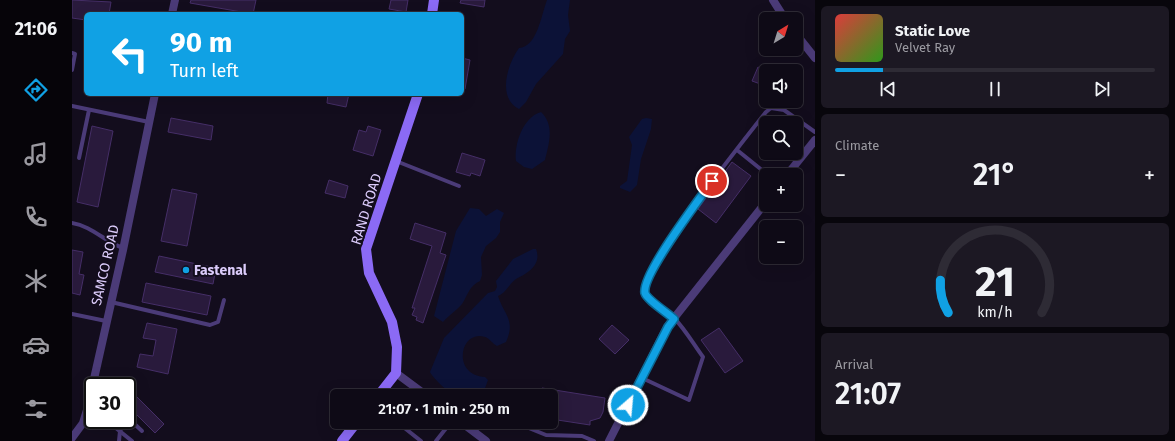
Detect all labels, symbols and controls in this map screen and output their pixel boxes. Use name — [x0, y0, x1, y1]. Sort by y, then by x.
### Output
north arrow — [759, 12, 803, 56]
map controls — [759, 12, 803, 264]
text: 21:06 — [15, 18, 57, 40]
text: Static Love — [895, 22, 970, 40]
text: 90 m — [170, 26, 232, 59]
icon: left — [104, 28, 156, 80]
text: Velvet Ray — [895, 40, 955, 55]
text: Turn left — [170, 60, 239, 82]
button: sound — [759, 64, 803, 108]
icon: directions — [22, 76, 50, 104]
icon: previous — [877, 78, 899, 100]
icon: pause — [984, 78, 1006, 100]
icon: next — [1091, 78, 1113, 100]
button: search — [759, 116, 803, 160]
text: Climate — [835, 138, 879, 153]
icon: music — [22, 140, 50, 168]
text: 21° — [973, 157, 1017, 193]
text: − — [835, 162, 846, 189]
text: + — [1144, 162, 1155, 189]
pin — [695, 164, 729, 198]
button: + — [759, 168, 803, 212]
icon: arrive — [701, 170, 723, 192]
street label: RAND ROAD — [348, 171, 385, 247]
icon: phone — [22, 203, 50, 231]
button: − — [759, 220, 803, 264]
street label: SAMCO ROAD — [88, 223, 123, 307]
text: 21 — [975, 256, 1015, 306]
place label: Fastenal — [194, 262, 248, 279]
marker: Fastenal — [181, 265, 191, 275]
icon: climate — [22, 267, 50, 295]
text: km/h — [977, 303, 1013, 320]
icon: car — [22, 331, 50, 359]
text: Arrival — [835, 357, 873, 372]
text: 21:07 — [835, 376, 901, 412]
speed limit sign: 30 — [84, 377, 136, 429]
position arrow — [607, 384, 649, 426]
icon: filters — [22, 395, 50, 423]
text: 21:07 · 1 min · 250 m — [378, 400, 510, 418]

